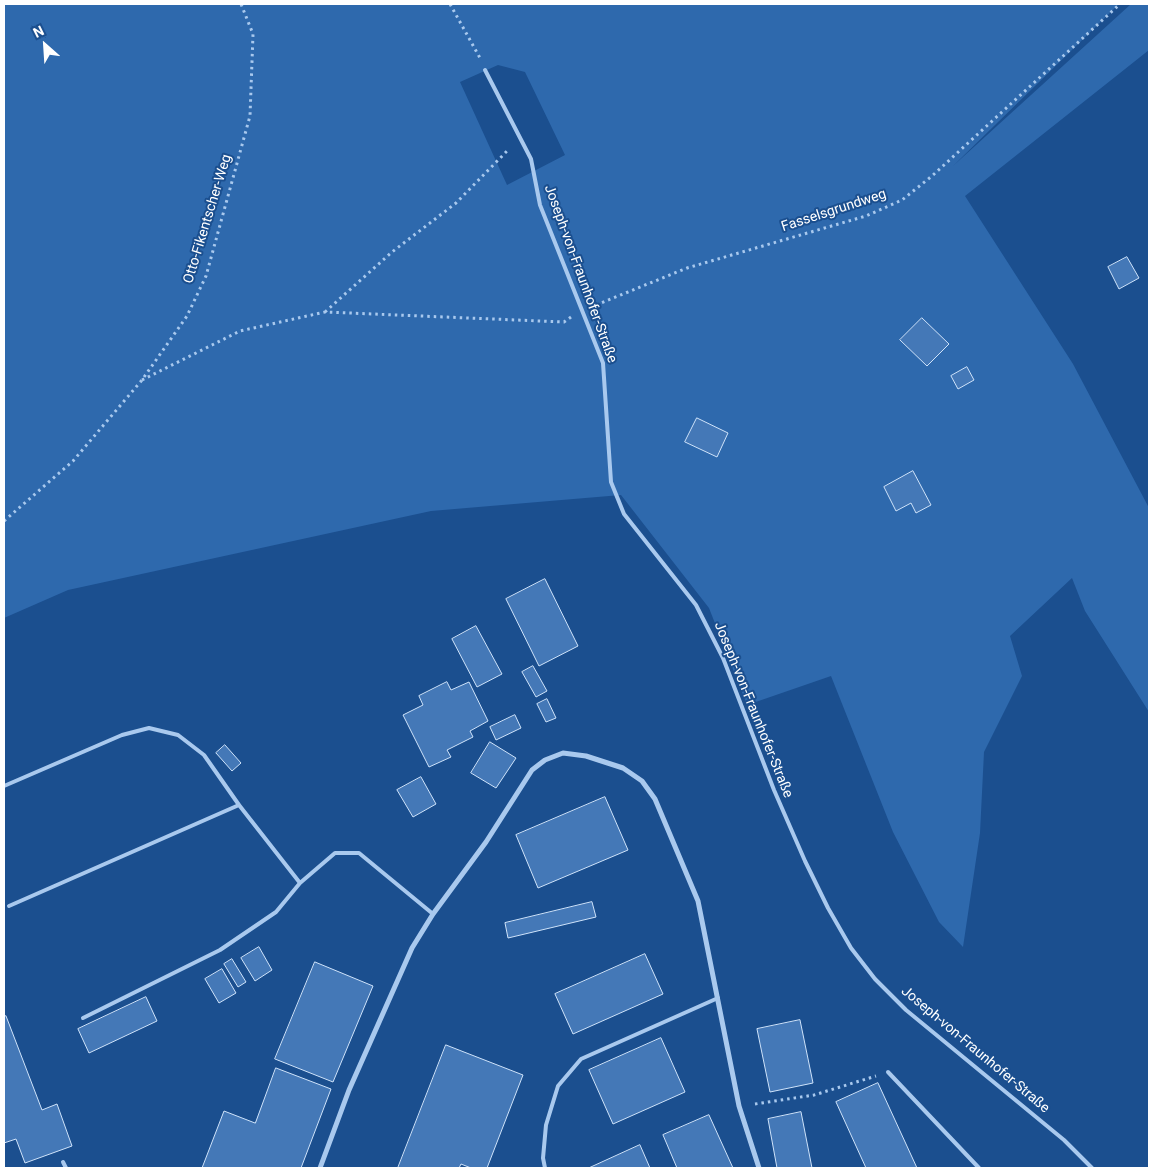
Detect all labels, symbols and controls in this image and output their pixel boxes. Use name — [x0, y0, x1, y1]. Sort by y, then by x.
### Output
north arrow — [20, 20, 70, 70]
text: N — [30, 22, 46, 41]
street label: Otto-Fikentscher-Weg — [180, 152, 236, 286]
street label: Joseph-von-Fraunhofer-Straße — [540, 183, 620, 365]
street label: Fasselsgrundweg — [779, 186, 889, 236]
street label: Joseph-von-Fraunhofer-Straße — [710, 620, 796, 800]
street label: Joseph-von-Fraunhofer-Straße — [897, 983, 1053, 1117]

